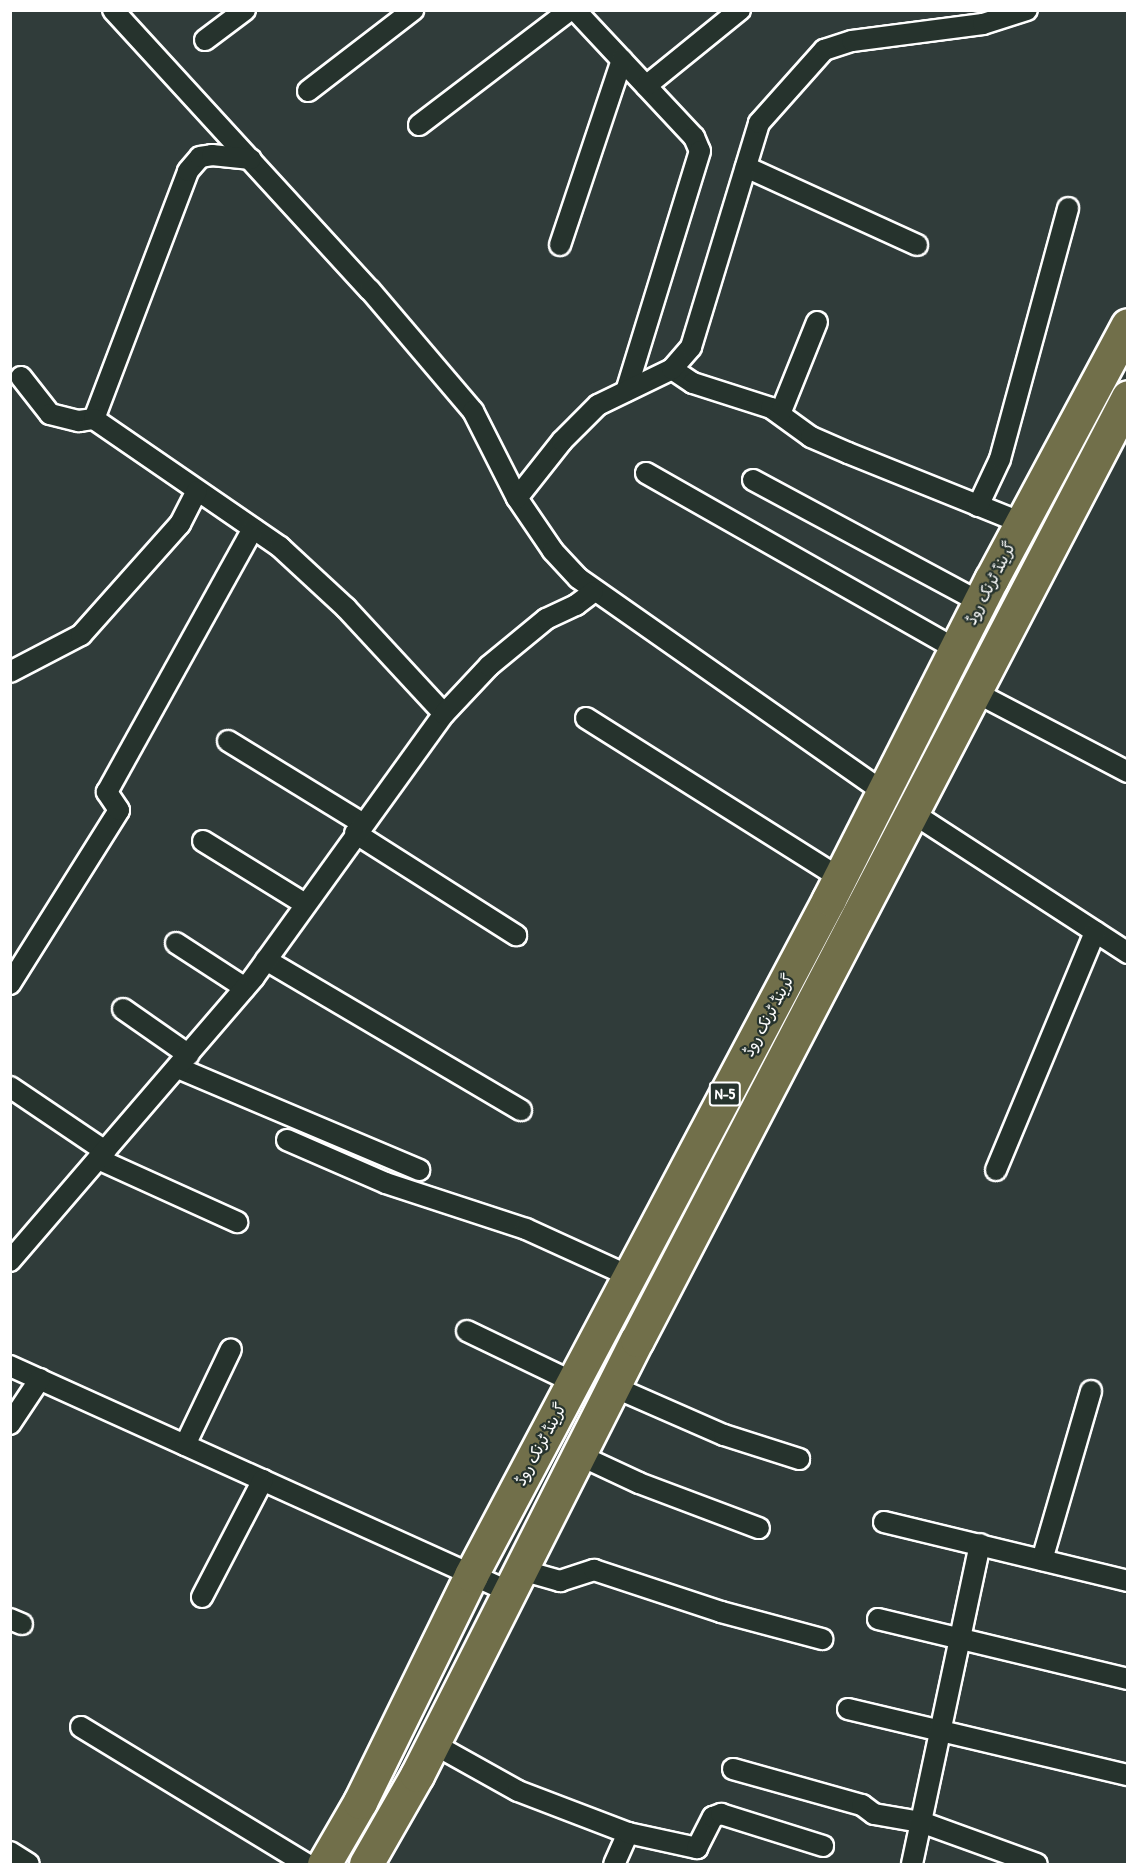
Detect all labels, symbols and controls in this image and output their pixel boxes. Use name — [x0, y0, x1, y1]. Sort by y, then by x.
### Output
street label: گرینڈ ٹرنک روڈ — [961, 538, 1019, 628]
street label: گرینڈ ٹرنک روڈ — [738, 970, 798, 1060]
road number: N-5 — [708, 1082, 742, 1106]
street label: گرینڈ ٹرنک روڈ — [510, 1399, 570, 1489]

